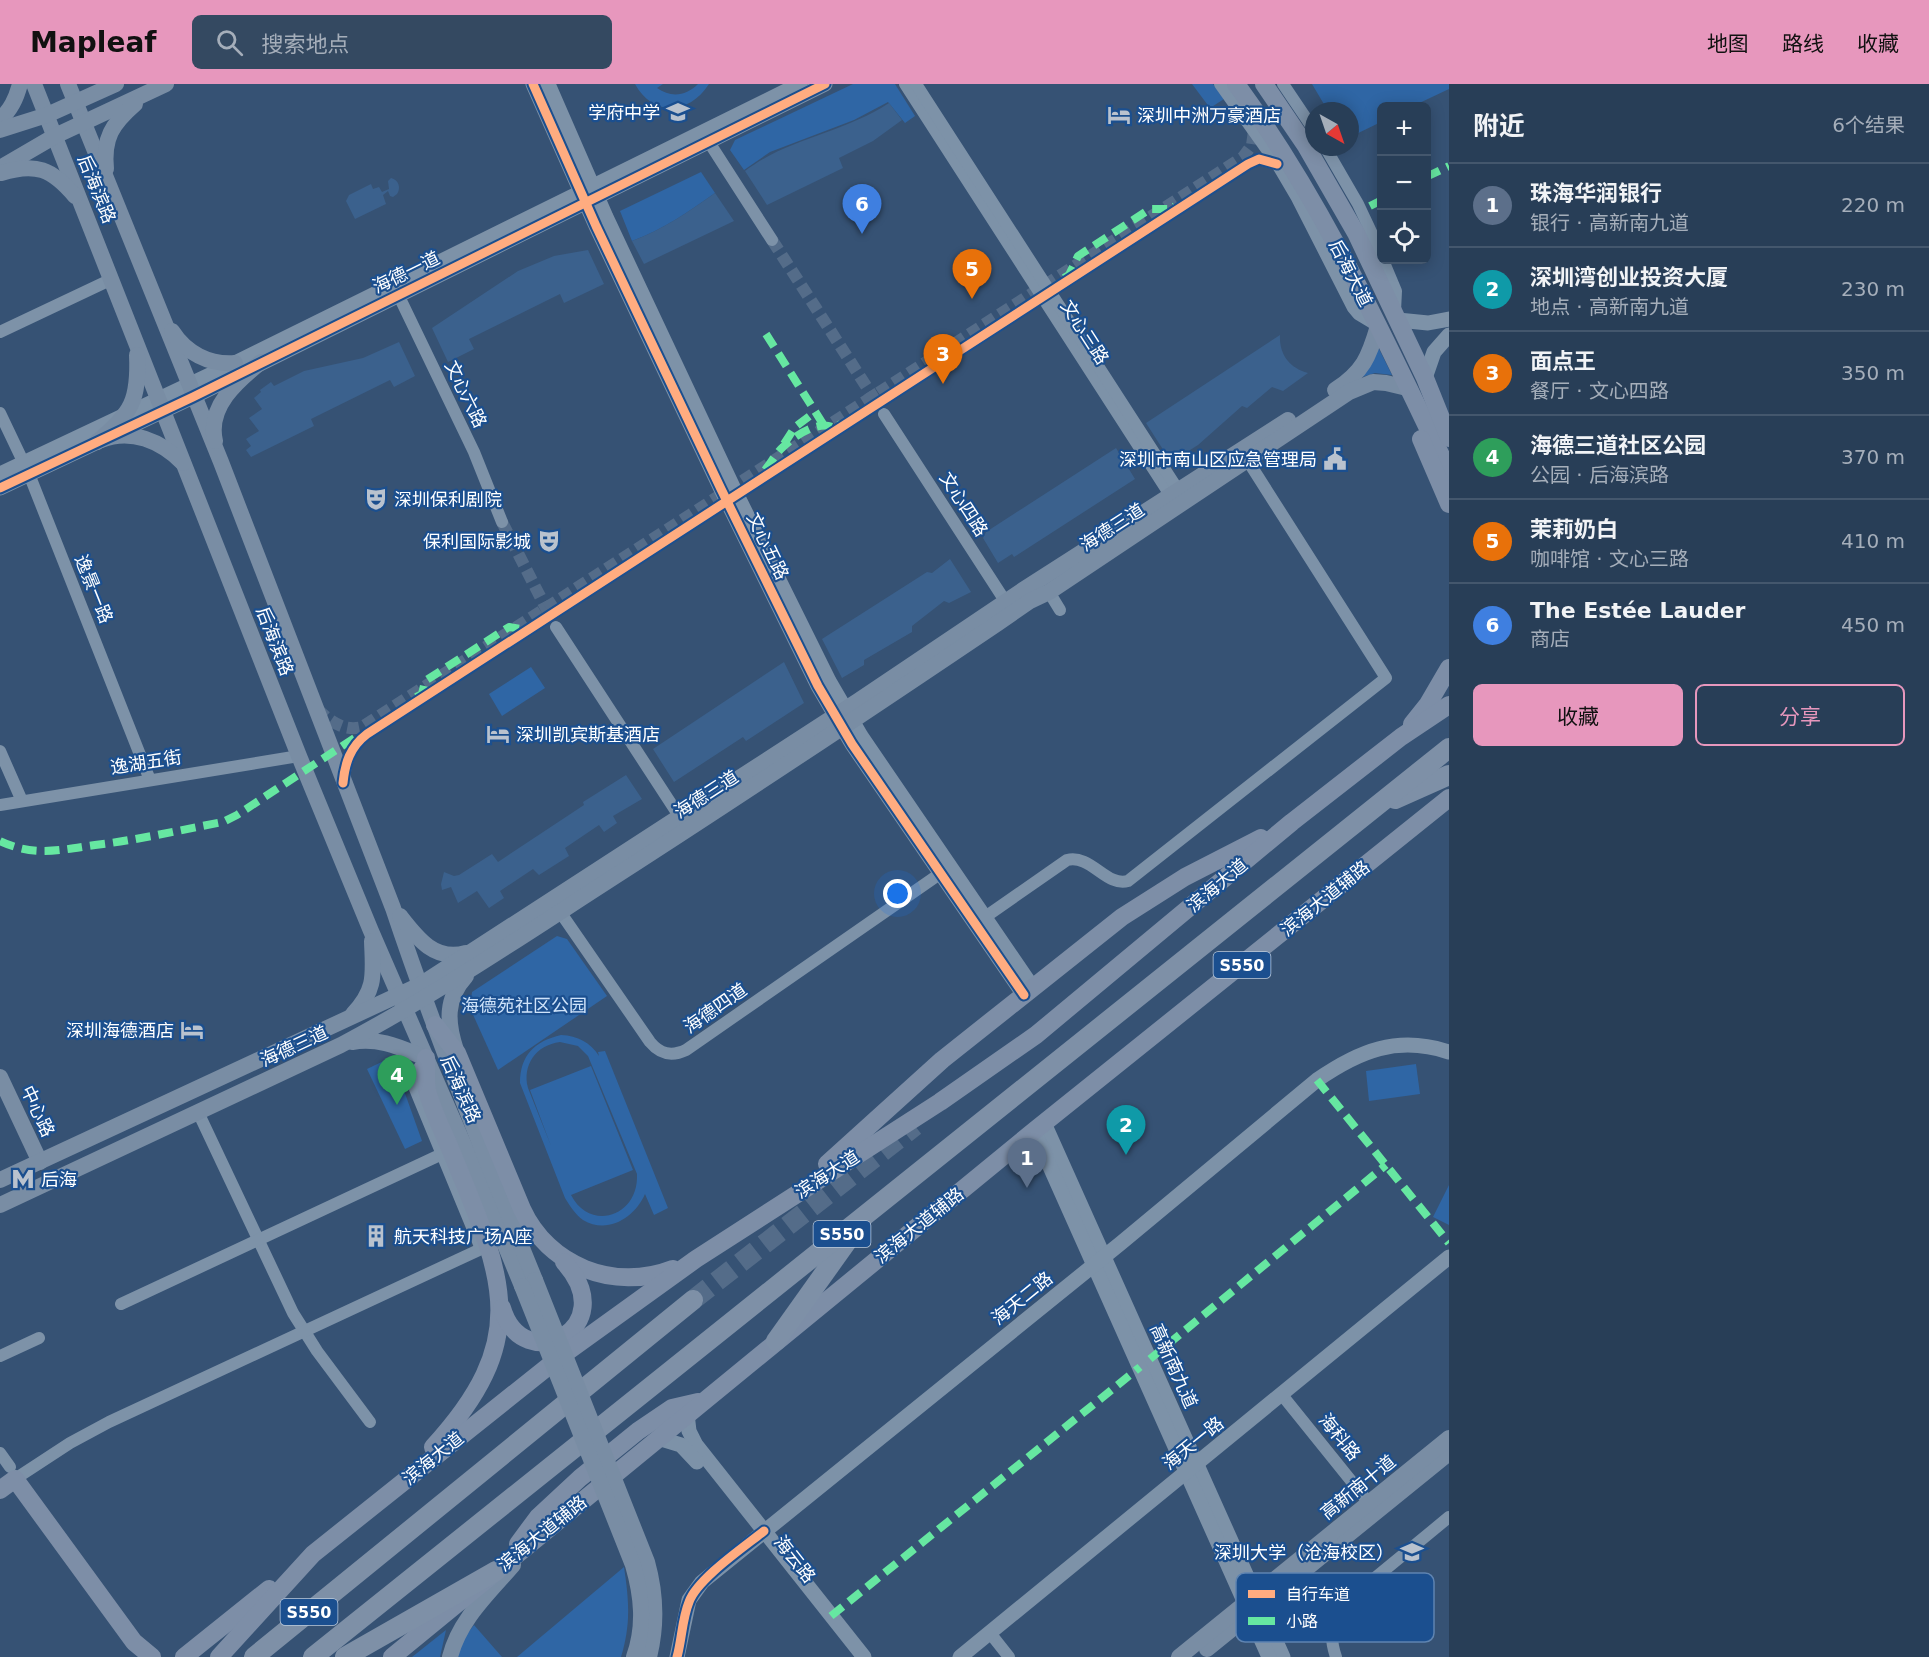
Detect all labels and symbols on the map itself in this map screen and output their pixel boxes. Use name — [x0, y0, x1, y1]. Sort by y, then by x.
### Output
school or university icon: 学府中学 — [665, 99, 691, 125]
place label: 学府中学 — [588, 102, 660, 123]
hotel icon: 深圳中洲万豪酒店 — [1106, 102, 1132, 128]
north arrow — [1305, 102, 1359, 156]
place label: 深圳中洲万豪酒店 — [1137, 105, 1281, 126]
street label: 后海滨路 — [74, 152, 120, 226]
pin: 6 — [842, 184, 882, 234]
street label: 后海大道 — [1325, 236, 1377, 310]
street label: 海德一道 — [369, 247, 443, 297]
pin: 5 — [952, 250, 992, 299]
street label: 文心三路 — [1057, 296, 1113, 368]
pin: 3 — [924, 334, 962, 384]
street label: 文心六路 — [441, 357, 491, 431]
public building icon: 深圳市南山区应急管理局 — [1322, 446, 1348, 472]
place label: 深圳市南山区应急管理局 — [1119, 449, 1317, 470]
street label: 文心四路 — [936, 468, 992, 540]
theatre icon: 深圳保利剧院 — [363, 486, 389, 512]
place label: 深圳保利剧院 — [394, 489, 502, 510]
street label: 海德三道 — [1076, 499, 1148, 555]
street label: 文心五路 — [743, 509, 793, 583]
theatre icon: 保利国际影城 — [536, 528, 562, 554]
place label: 保利国际影城 — [423, 531, 531, 552]
street label: 逸景一路 — [71, 552, 117, 626]
street label: 后海滨路 — [252, 604, 298, 678]
hotel icon: 深圳凯宾斯基酒店 — [485, 721, 511, 747]
place label: 深圳凯宾斯基酒店 — [516, 724, 660, 745]
street label: 逸湖五街 — [109, 746, 183, 778]
street label: 海德三道 — [670, 766, 742, 822]
street label: 滨海大道 — [1183, 854, 1251, 916]
street label: 滨海大道辅路 — [1276, 856, 1374, 940]
your location — [883, 879, 912, 908]
road number: S550 — [1214, 952, 1270, 978]
street label: 海德四道 — [679, 979, 751, 1037]
park label: 海德苑社区公园 — [461, 995, 587, 1016]
hotel icon: 深圳海德酒店 — [179, 1017, 205, 1043]
place label: 深圳海德酒店 — [66, 1020, 174, 1041]
street label: 海德三道 — [257, 1021, 331, 1071]
street label: 后海滨路 — [437, 1052, 485, 1126]
pin: 4 — [378, 1056, 416, 1105]
street label: 中心路 — [17, 1082, 59, 1140]
pin: 2 — [1106, 1106, 1146, 1155]
pin: 1 — [1008, 1138, 1046, 1188]
street label: 滨海大道 — [791, 1146, 863, 1202]
metro station icon: 后海 — [10, 1166, 36, 1192]
place label: 后海 — [41, 1169, 77, 1190]
street label: 滨海大道辅路 — [870, 1183, 968, 1267]
road number: S550 — [814, 1221, 870, 1247]
building icon: 航天科技广场A座 — [363, 1223, 389, 1249]
place label: 航天科技广场A座 — [394, 1226, 532, 1247]
street label: 海天二路 — [987, 1267, 1057, 1329]
street label: 高新南九道 — [1146, 1321, 1202, 1411]
street label: 海科路 — [1315, 1409, 1365, 1465]
street label: 海天一路 — [1158, 1412, 1228, 1474]
street label: 滨海大道 — [398, 1427, 468, 1489]
street label: 高新南十道 — [1316, 1451, 1400, 1523]
street label: 滨海大道辅路 — [493, 1491, 591, 1575]
street label: 海云路 — [770, 1531, 820, 1587]
school or university icon: 深圳大学（沧海校区） — [1399, 1539, 1425, 1565]
place label: 深圳大学（沧海校区） — [1214, 1542, 1394, 1563]
legend — [1236, 1573, 1434, 1642]
text: 自行车道 — [1286, 1585, 1350, 1604]
road number: S550 — [280, 1599, 338, 1625]
text: 小路 — [1286, 1612, 1318, 1631]

